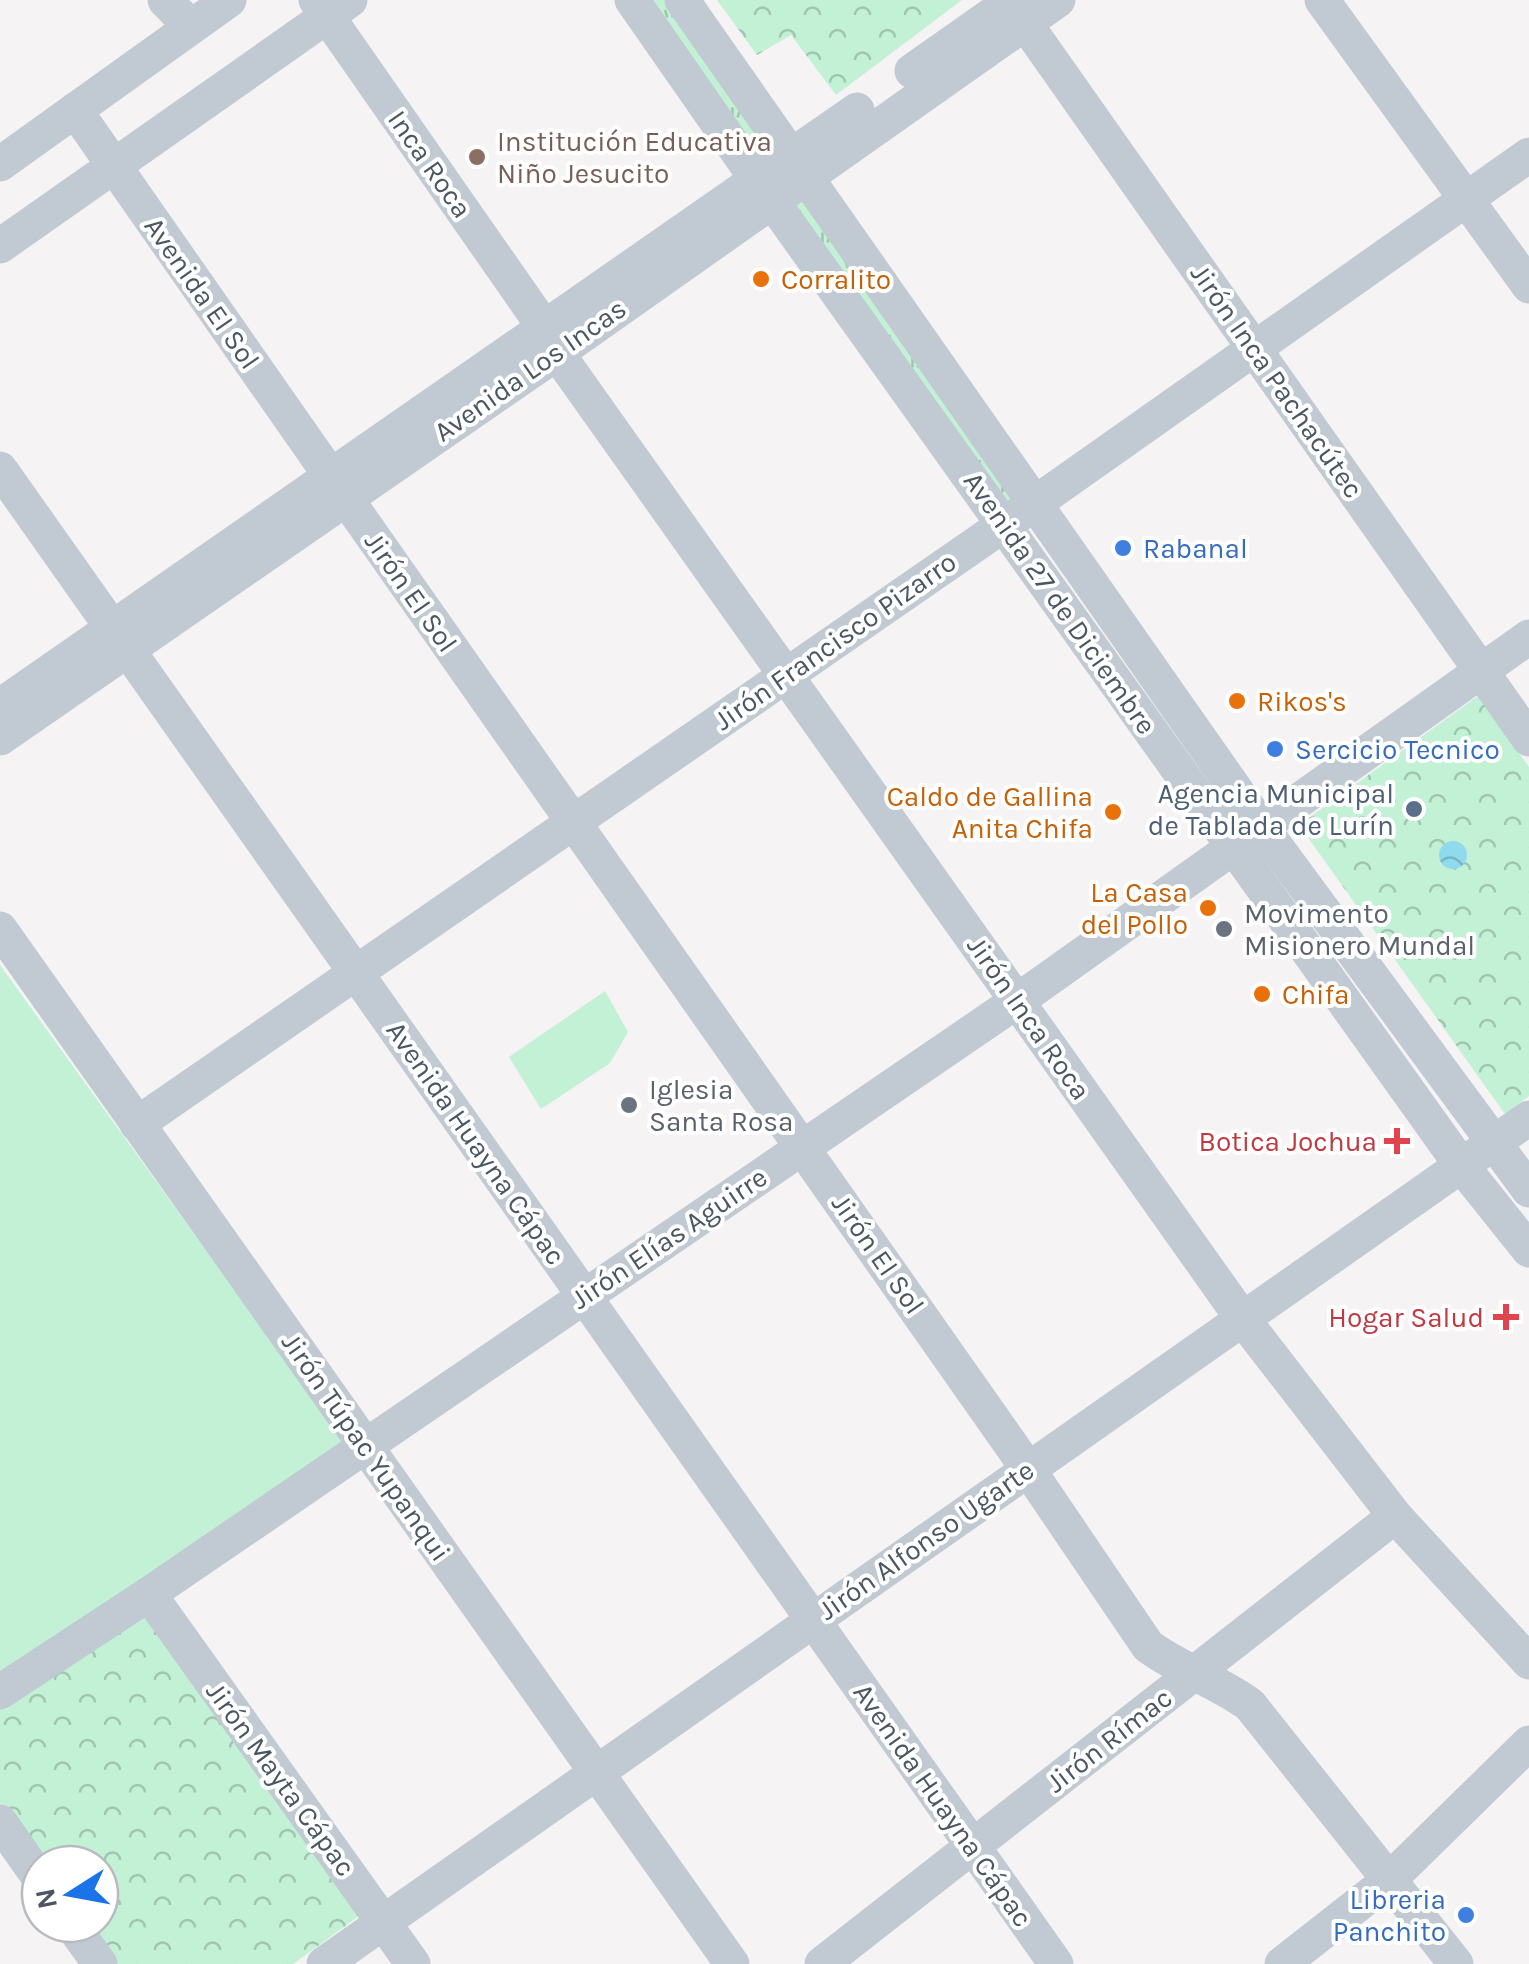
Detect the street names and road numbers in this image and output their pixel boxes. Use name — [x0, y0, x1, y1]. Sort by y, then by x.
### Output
street label: Inca Roca — [381, 104, 479, 224]
street label: Avenida El Sol — [137, 211, 267, 375]
street label: Jirón Inca Pachacútec — [1184, 258, 1370, 504]
street label: Avenida Los Incas — [428, 291, 632, 449]
street label: Avenida 27 de Diciembre — [957, 465, 1163, 741]
street label: Jirón El Sol — [358, 526, 464, 658]
street label: Jirón Francisco Pizarro — [708, 545, 962, 737]
street label: Jirón Inca Roca — [960, 930, 1098, 1106]
street label: Avenida Huayna Cápac — [379, 1015, 573, 1271]
street label: Jirón Elías Aguirre — [565, 1160, 773, 1316]
street label: Jirón El Sol — [825, 1188, 931, 1320]
street label: Jirón Túpac Yupanqui — [275, 1326, 457, 1568]
street label: Jirón Alfonso Ugarte — [812, 1453, 1040, 1627]
street label: Jirón Mayta Cápac — [199, 1675, 363, 1883]
street label: Avenida Huayna Cápac — [846, 1677, 1040, 1933]
street label: Jirón Rímac — [1040, 1681, 1178, 1799]

